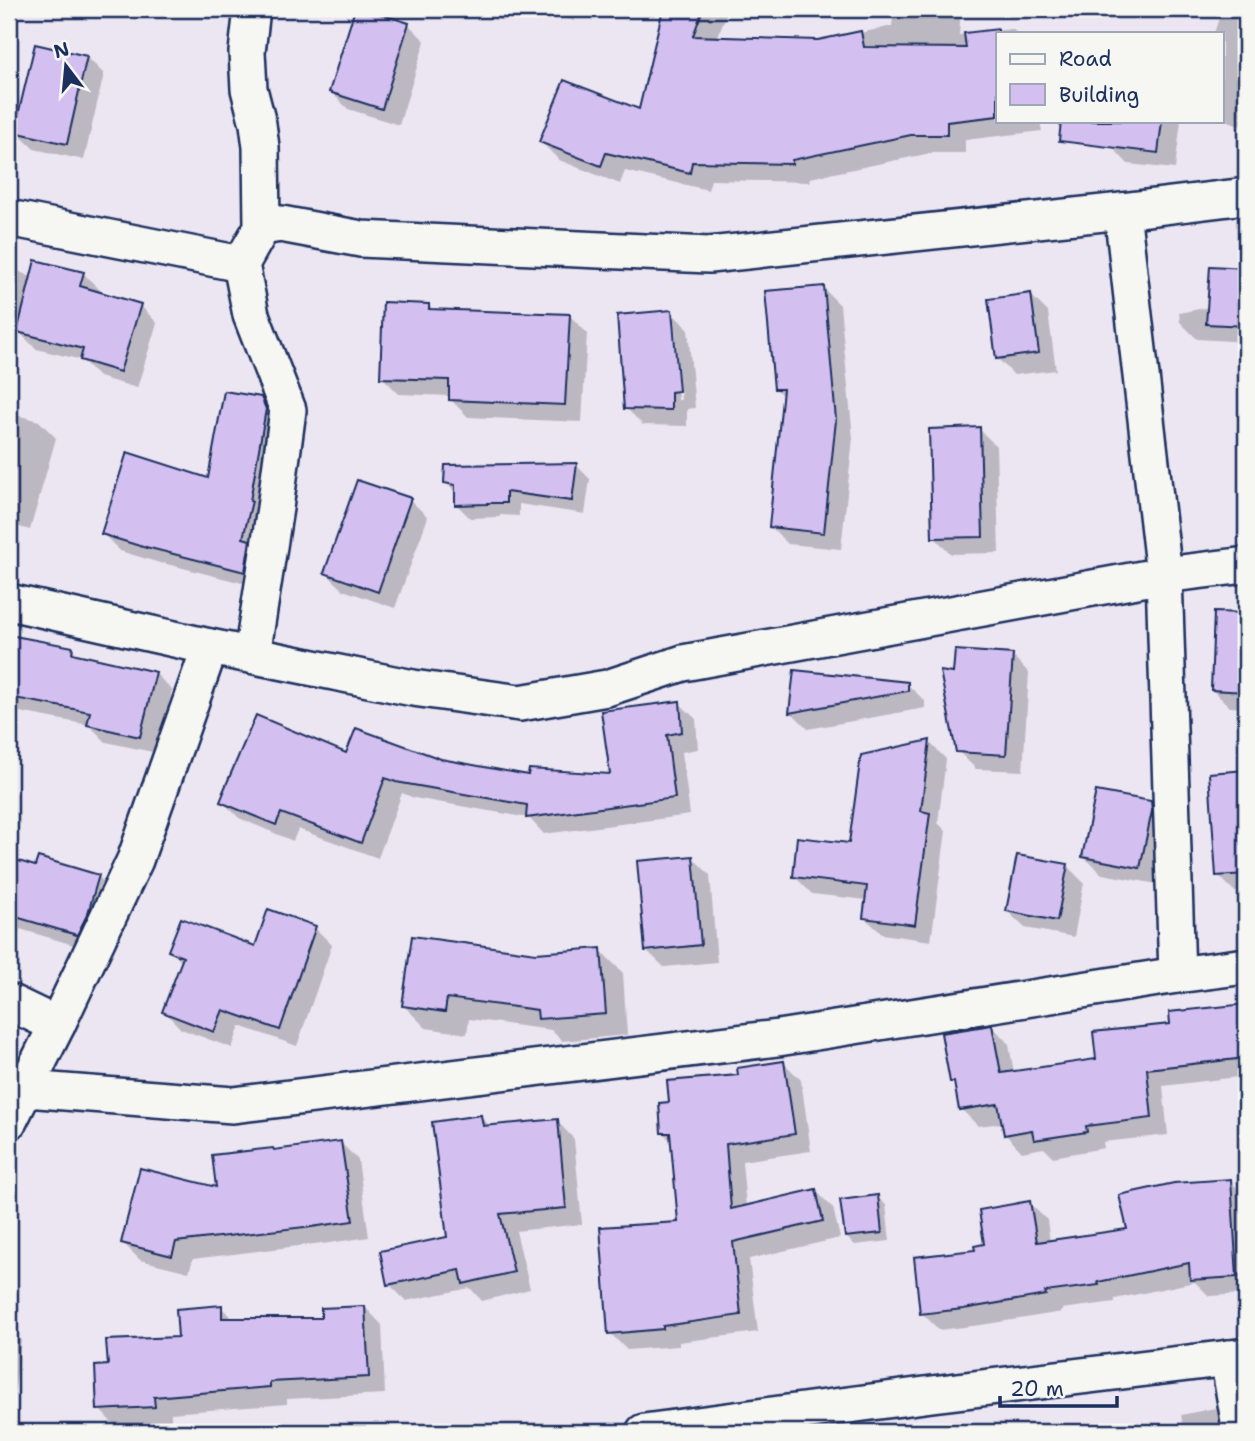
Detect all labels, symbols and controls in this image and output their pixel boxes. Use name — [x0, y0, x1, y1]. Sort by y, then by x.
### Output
north arrow — [32, 32, 102, 102]
legend — [996, 32, 1224, 122]
text: N — [51, 36, 72, 64]
text: Road — [1059, 45, 1112, 73]
text: Building — [1059, 81, 1139, 109]
scale bar — [1000, 1364, 1117, 1408]
text: 20 m — [1010, 1375, 1064, 1403]

